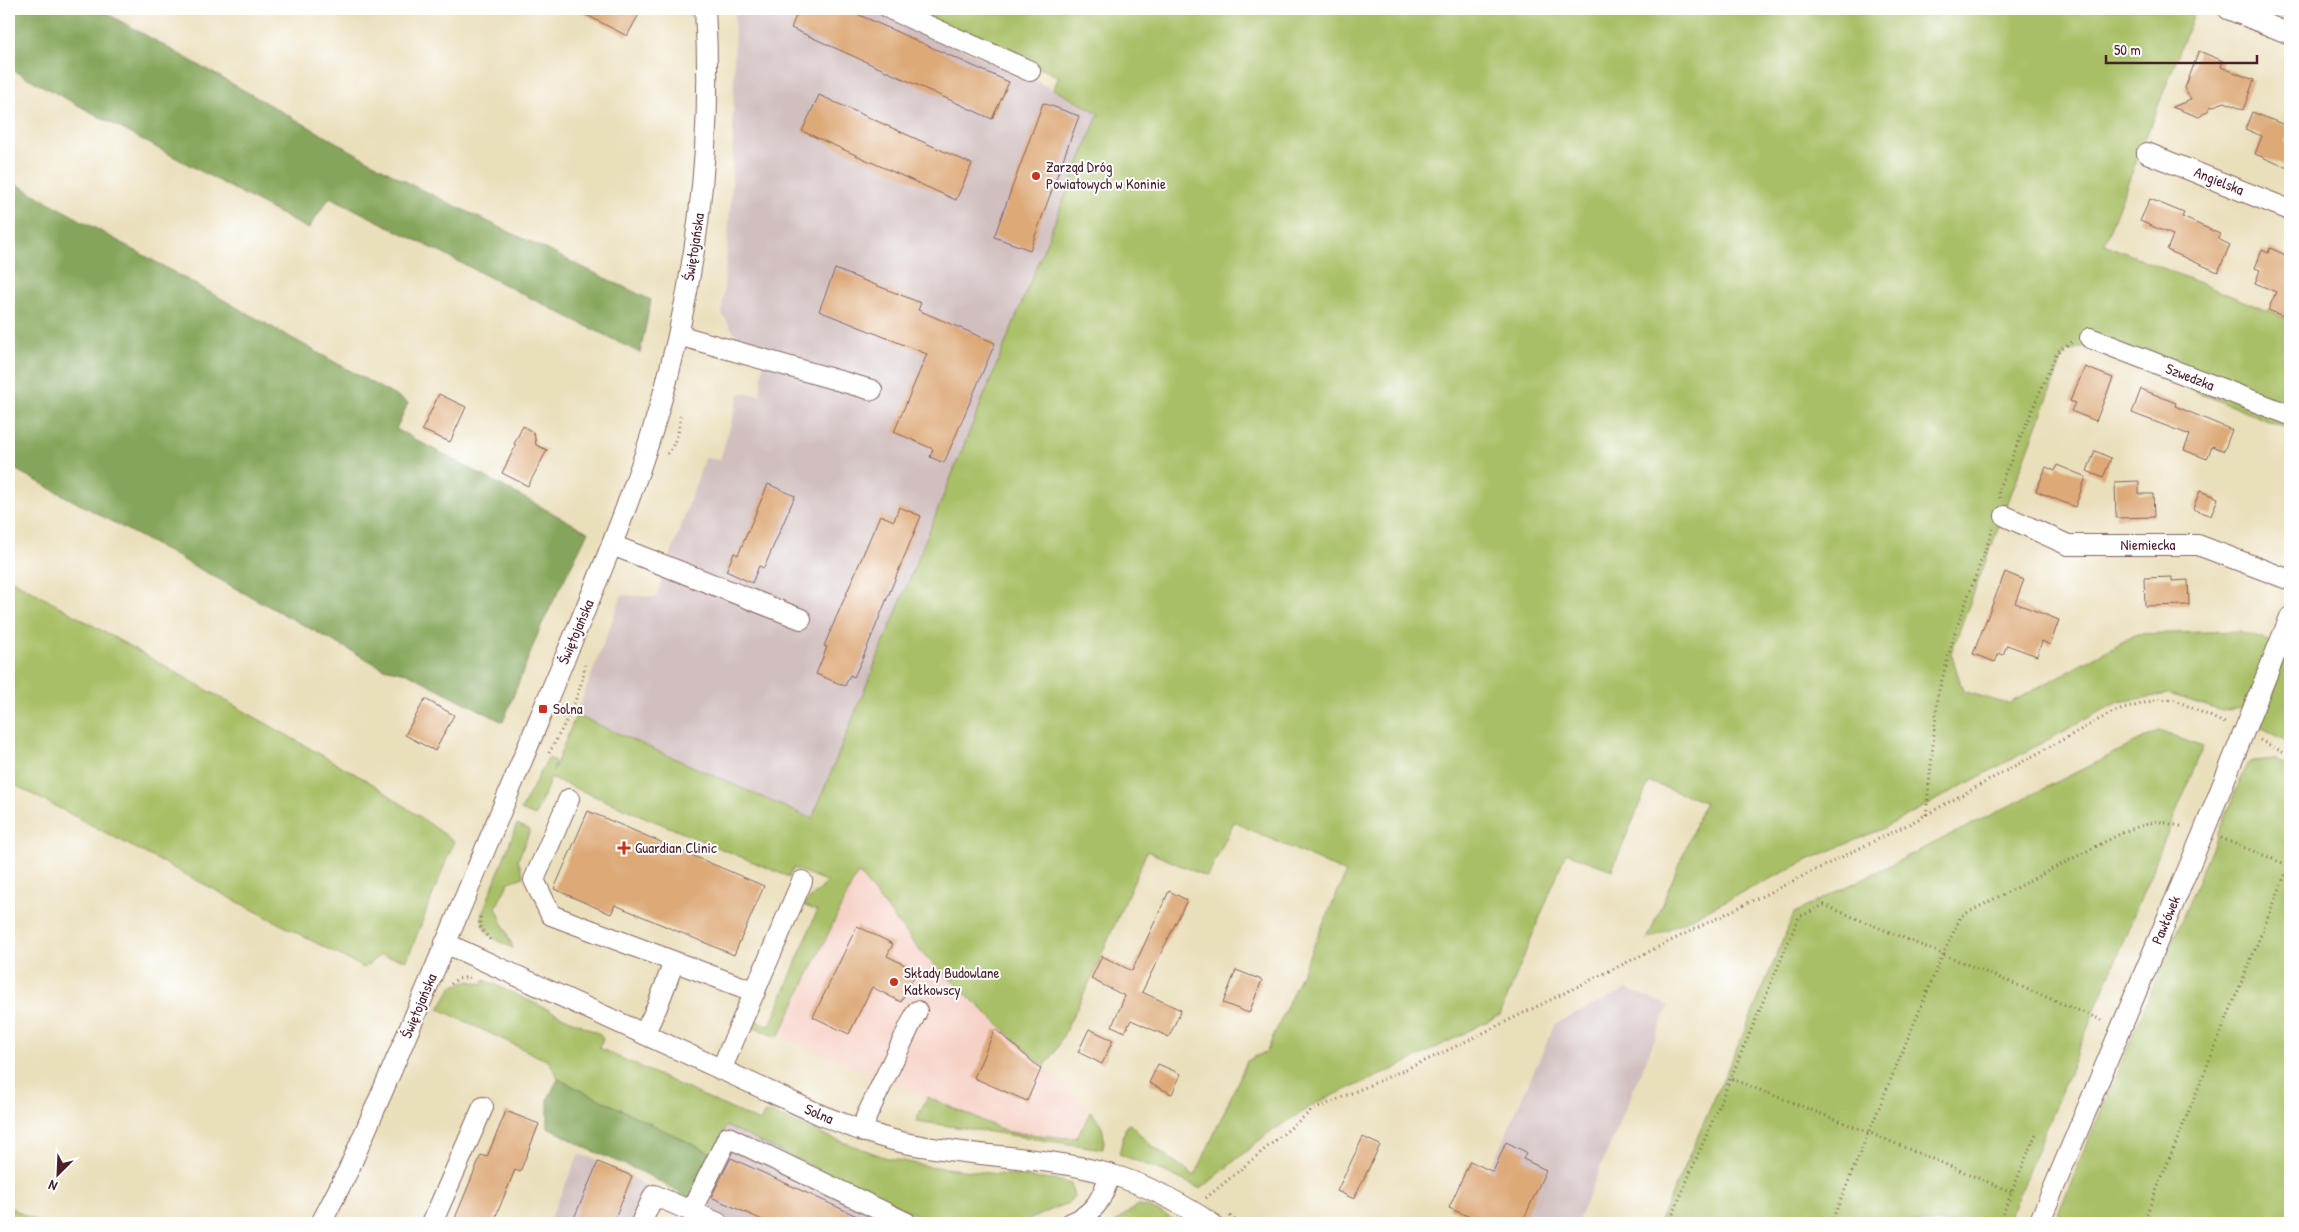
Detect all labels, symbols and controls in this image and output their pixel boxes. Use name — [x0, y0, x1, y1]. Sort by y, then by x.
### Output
scale bar — [2106, 32, 2258, 64]
text: 50 m — [2114, 39, 2141, 60]
place label: Zarząd Dróg Powiatowych w Koninie — [1046, 156, 1166, 194]
street label: Angielska — [2191, 161, 2247, 200]
marker: Zarząd Dróg Powiatowych w Koninie — [1030, 170, 1042, 182]
street label: Świętojańska — [678, 211, 709, 282]
street label: Szwedzka — [2163, 358, 2218, 395]
street label: Niemiecka — [2121, 534, 2176, 555]
street label: Świętojańska — [553, 596, 599, 667]
place label: Solna — [553, 698, 583, 719]
marker: Solna — [537, 703, 549, 715]
place label: Guardian Clinic — [635, 837, 717, 858]
marker: Guardian Clinic — [617, 841, 631, 855]
street label: Pawłówek — [2146, 892, 2185, 947]
place label: Składy Budowlane Kałkowscy — [904, 962, 999, 1000]
street label: Świętojańska — [396, 970, 442, 1041]
marker: Składy Budowlane Kałkowscy — [888, 976, 900, 988]
street label: Solna — [801, 1098, 837, 1129]
north arrow — [32, 1150, 82, 1200]
text: N — [45, 1176, 60, 1197]

